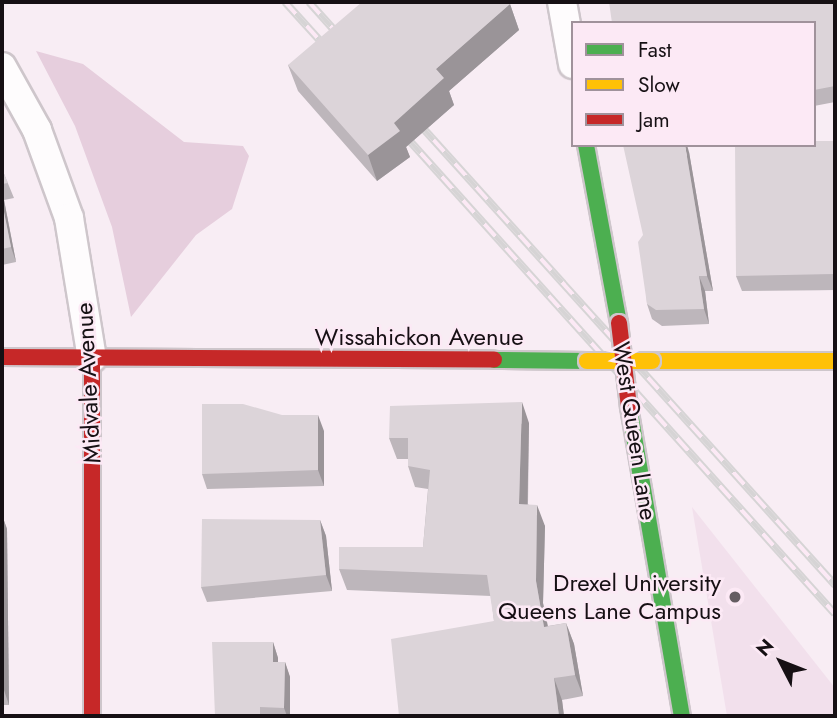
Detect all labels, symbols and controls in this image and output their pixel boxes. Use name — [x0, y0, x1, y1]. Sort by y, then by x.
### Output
legend — [571, 21, 816, 147]
text: Fast — [638, 35, 671, 65]
text: Slow — [638, 70, 680, 100]
text: Jam — [638, 105, 670, 135]
street label: Midvale Avenue — [69, 302, 107, 464]
street label: Wissahickon Avenue — [314, 323, 524, 351]
street label: West Queen Lane — [607, 340, 663, 522]
place label: Drexel University Queens Lane Campus — [498, 569, 721, 625]
marker: Drexel University Queens Lane Campus — [727, 589, 743, 605]
north arrow — [746, 627, 816, 697]
text: N — [750, 633, 780, 662]

